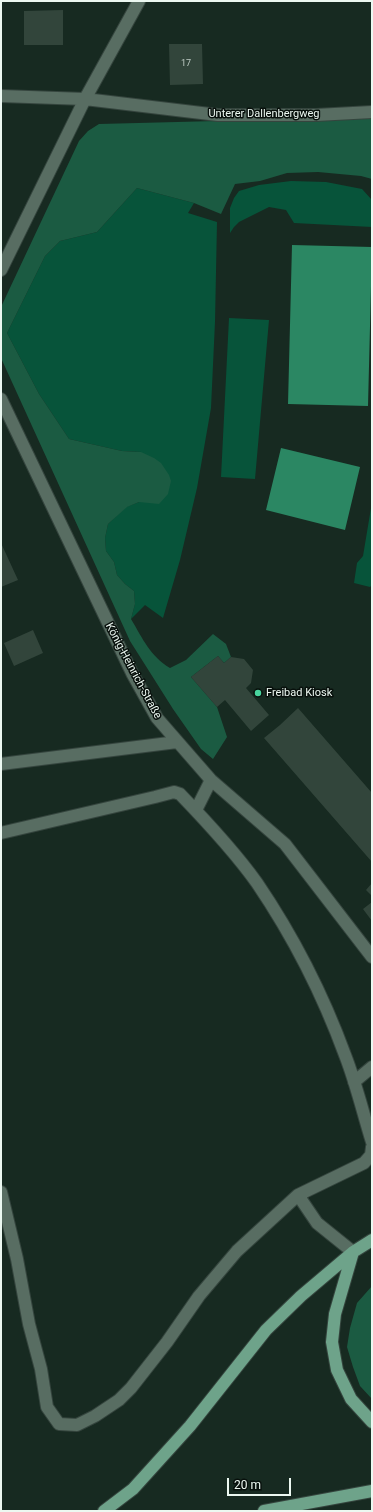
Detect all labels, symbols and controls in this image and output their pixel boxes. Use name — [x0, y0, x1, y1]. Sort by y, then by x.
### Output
house number: 17 — [181, 59, 191, 69]
street label: Unterer Dallenbergweg — [208, 107, 320, 121]
street label: König-Heinrich-Straße — [102, 621, 164, 721]
place label: Freibad Kiosk — [266, 686, 332, 700]
marker: Freibad Kiosk — [253, 688, 263, 698]
scale bar — [229, 1470, 293, 1496]
text: 20 m — [234, 1478, 261, 1492]

